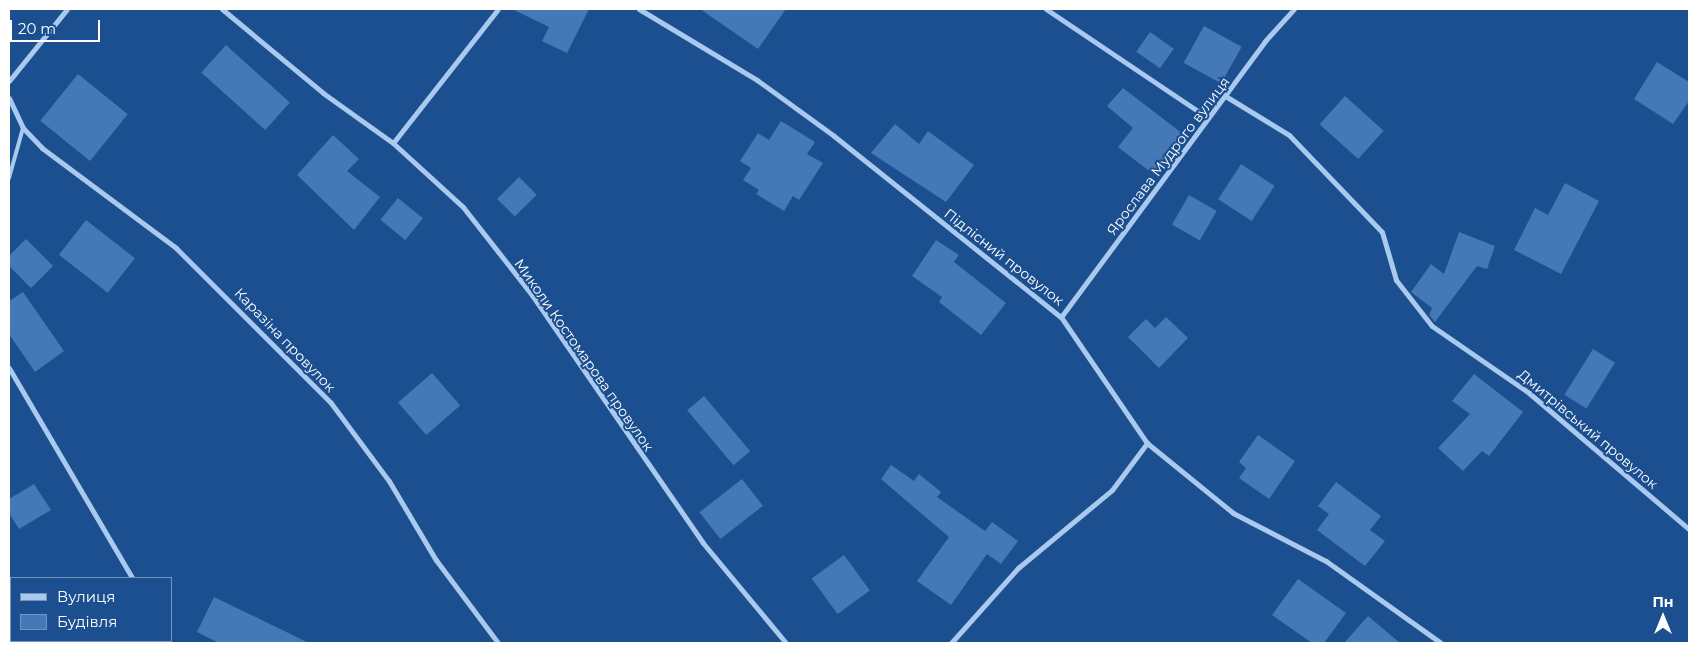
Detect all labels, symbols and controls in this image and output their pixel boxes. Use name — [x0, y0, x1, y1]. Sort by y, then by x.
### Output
scale bar — [12, 10, 102, 42]
text: 20 m — [18, 19, 56, 38]
street label: Ярослава Мудрого вулиця — [1103, 74, 1233, 238]
street label: Підлісний провулок — [941, 205, 1067, 309]
street label: Миколи Костомарова провулок — [511, 256, 657, 454]
street label: Каразіна провулок — [231, 285, 339, 395]
street label: Дмитрівський провулок — [1515, 366, 1661, 492]
legend — [10, 577, 172, 642]
text: Вулиця — [57, 587, 115, 606]
north arrow — [1638, 592, 1688, 642]
text: Пн — [1652, 593, 1674, 611]
text: Будівля — [57, 612, 117, 631]

